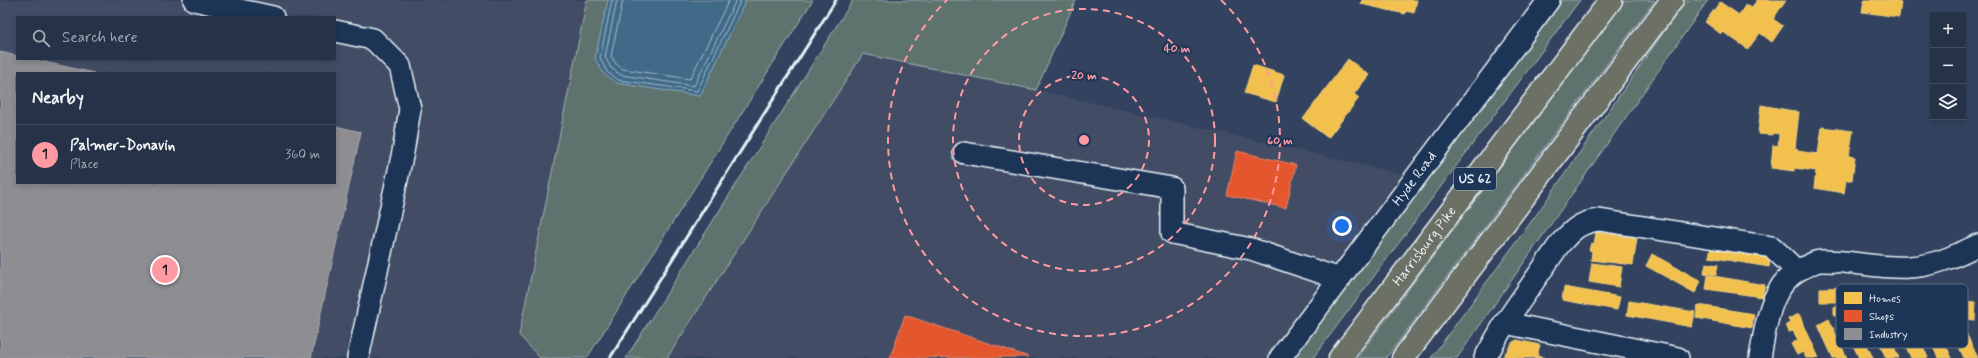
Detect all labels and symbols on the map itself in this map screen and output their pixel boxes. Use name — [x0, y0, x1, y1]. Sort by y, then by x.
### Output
text: 40 m — [1164, 41, 1191, 57]
text: 20 m — [1071, 68, 1097, 84]
centre of rings — [1077, 133, 1091, 147]
text: 60 m — [1267, 133, 1293, 149]
street label: Hyde Road — [1388, 148, 1441, 210]
road number: US 62 — [1454, 168, 1496, 190]
street label: Harrisburg Pike — [1389, 203, 1460, 290]
your location — [1332, 216, 1352, 236]
pin: 1 — [152, 255, 178, 285]
legend — [1836, 284, 1968, 348]
text: Homes — [1869, 292, 1901, 306]
text: Shops — [1869, 310, 1894, 324]
text: Industry — [1869, 328, 1908, 342]

